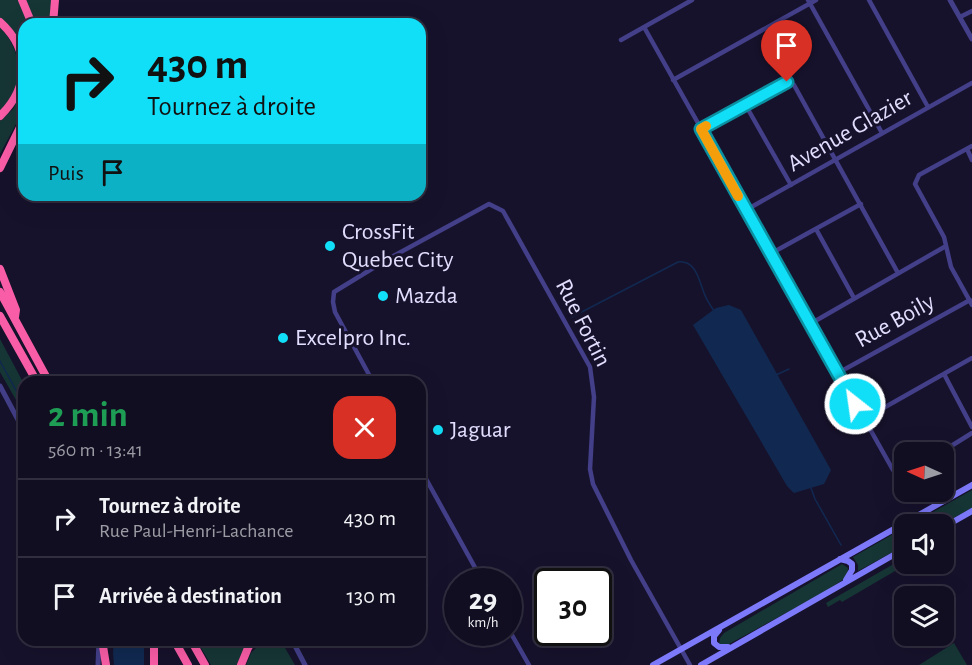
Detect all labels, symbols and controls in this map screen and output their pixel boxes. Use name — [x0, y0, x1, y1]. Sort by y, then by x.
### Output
pin — [761, 20, 812, 82]
icon: arrive — [770, 29, 803, 62]
icon: right — [48, 42, 126, 120]
text: 430 m — [147, 44, 248, 86]
street label: Avenue Glazier — [784, 86, 917, 176]
text: Tournez à droite — [147, 93, 316, 120]
icon: arrive — [96, 156, 129, 189]
text: Puis — [48, 162, 84, 184]
place label: CrossFit Quebec City — [342, 220, 453, 272]
marker: CrossFit Quebec City — [323, 239, 337, 253]
street label: Rue Fortin — [551, 275, 615, 371]
place label: Mazda — [395, 284, 458, 308]
marker: Mazda — [376, 289, 390, 303]
street label: Rue Boily — [851, 290, 939, 352]
place label: Excelpro Inc. — [295, 326, 411, 350]
marker: Excelpro Inc. — [276, 331, 290, 345]
position arrow — [823, 372, 887, 436]
button: close — [333, 396, 396, 459]
text: 2 min — [48, 397, 128, 433]
place label: Jaguar — [450, 418, 511, 442]
marker: Jaguar — [431, 423, 445, 437]
text: 560 m · 13:41 — [48, 440, 143, 460]
north arrow — [894, 442, 954, 502]
map controls — [894, 442, 954, 646]
text: Tournez à droite — [99, 495, 241, 517]
icon: right — [48, 502, 81, 535]
text: 430 m — [344, 507, 396, 529]
button: sound — [894, 514, 954, 574]
text: Rue Paul-Henri-Lachance — [99, 521, 294, 541]
speed limit sign: 30 — [534, 568, 612, 646]
icon: arrive — [48, 580, 81, 613]
text: Arrivée à destination — [99, 585, 282, 607]
text: 130 m — [347, 585, 396, 607]
text: 29 — [469, 585, 497, 615]
button: layers — [894, 586, 954, 646]
text: km/h — [468, 615, 498, 630]

